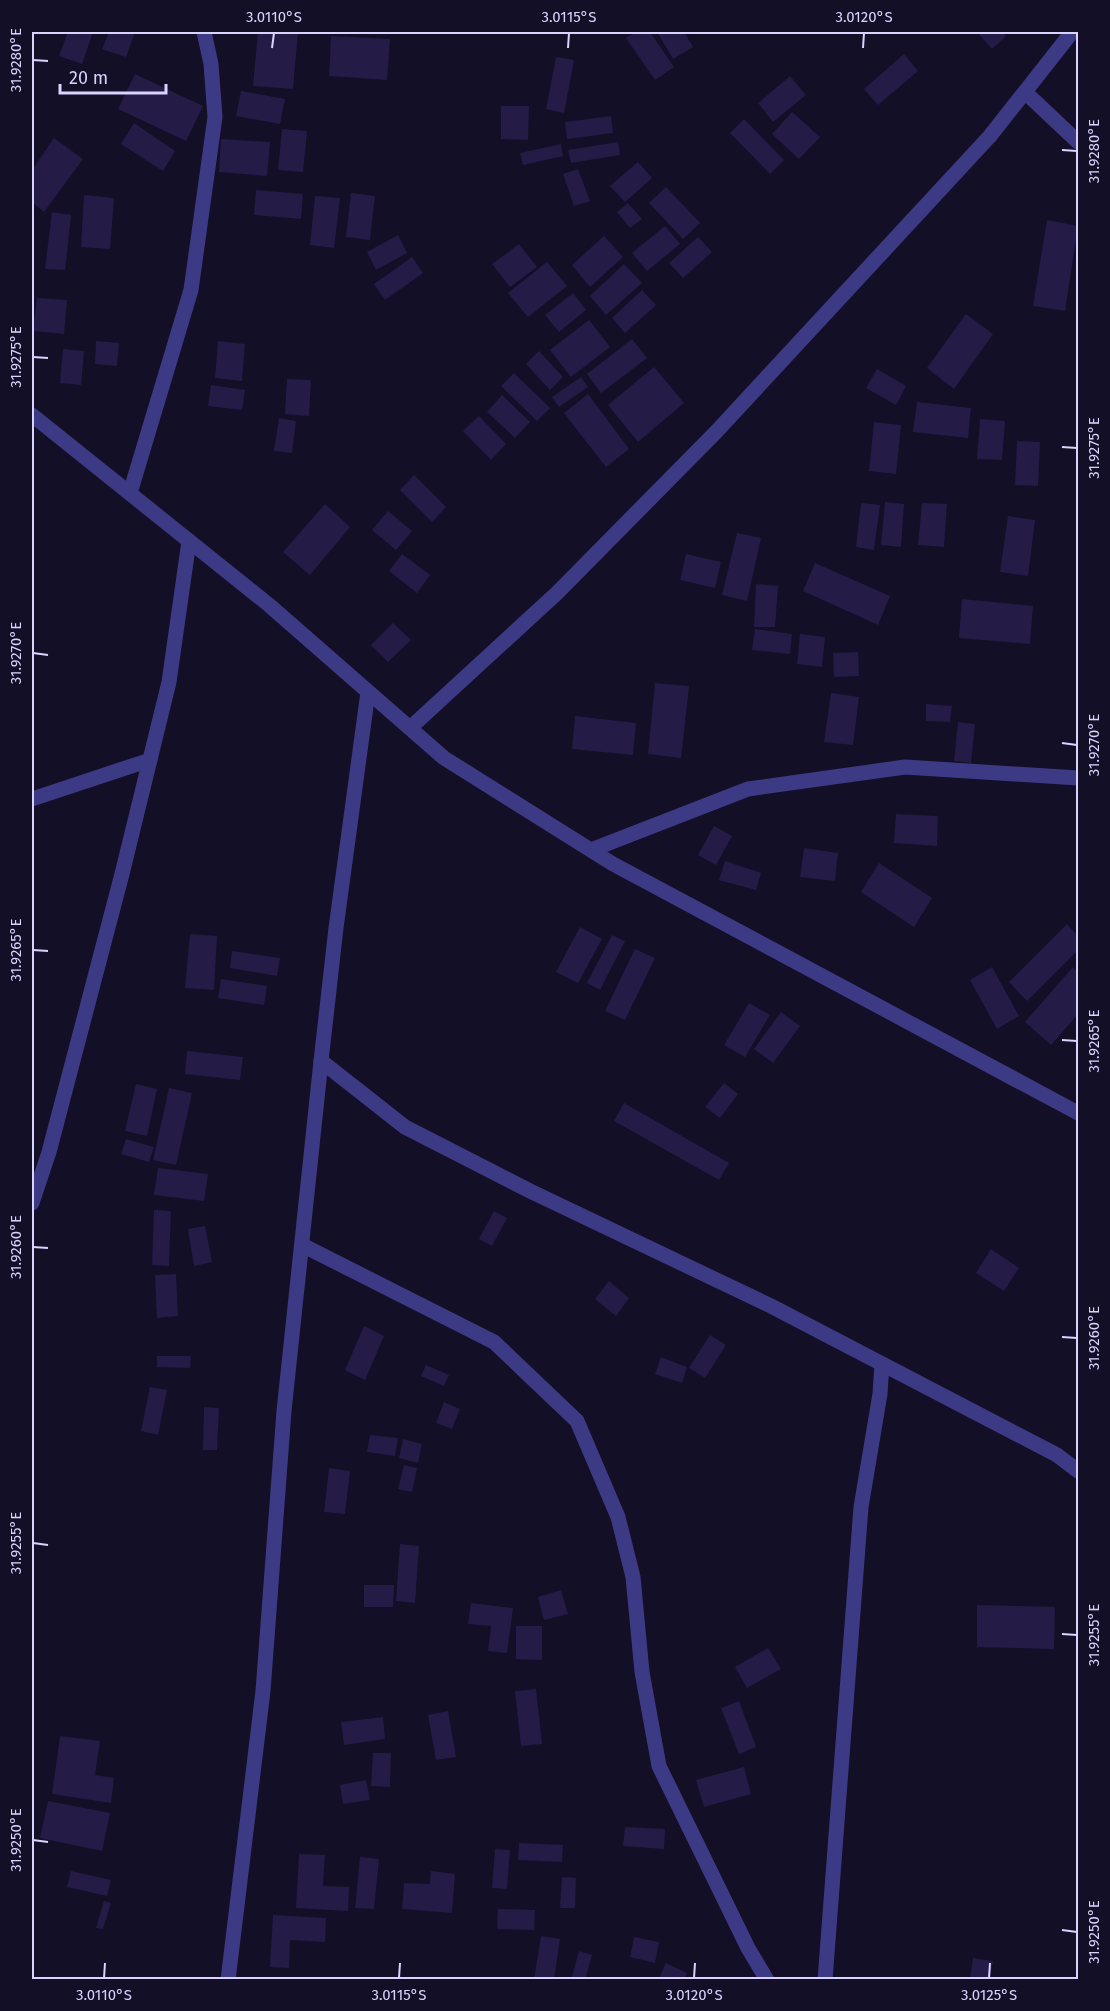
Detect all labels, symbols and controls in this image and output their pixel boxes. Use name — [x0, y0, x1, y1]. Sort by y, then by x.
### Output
text: 3.0110°S — [246, 8, 302, 26]
text: 3.0115°S — [541, 8, 597, 26]
text: 3.0120°S — [835, 8, 893, 26]
text: 31.9280°E — [7, 28, 25, 92]
scale bar — [60, 57, 166, 95]
text: 20 m — [69, 67, 108, 89]
text: 31.9280°E — [1085, 119, 1103, 183]
text: 31.9275°E — [7, 326, 25, 388]
text: 31.9275°E — [1085, 417, 1103, 479]
text: 31.9270°E — [7, 622, 25, 684]
text: 31.9270°E — [1085, 714, 1103, 776]
text: 31.9265°E — [7, 919, 25, 981]
text: 31.9265°E — [1085, 1010, 1103, 1072]
text: 31.9260°E — [7, 1215, 25, 1279]
text: 31.9260°E — [1085, 1306, 1103, 1370]
text: 31.9255°E — [7, 1512, 25, 1574]
text: 31.9255°E — [1085, 1604, 1103, 1666]
text: 31.9250°E — [7, 1808, 25, 1872]
text: 31.9250°E — [1085, 1900, 1103, 1964]
text: 3.0110°S — [76, 1986, 132, 2004]
text: 3.0115°S — [371, 1986, 427, 2004]
text: 3.0120°S — [665, 1986, 723, 2004]
text: 3.0125°S — [961, 1986, 1017, 2004]

